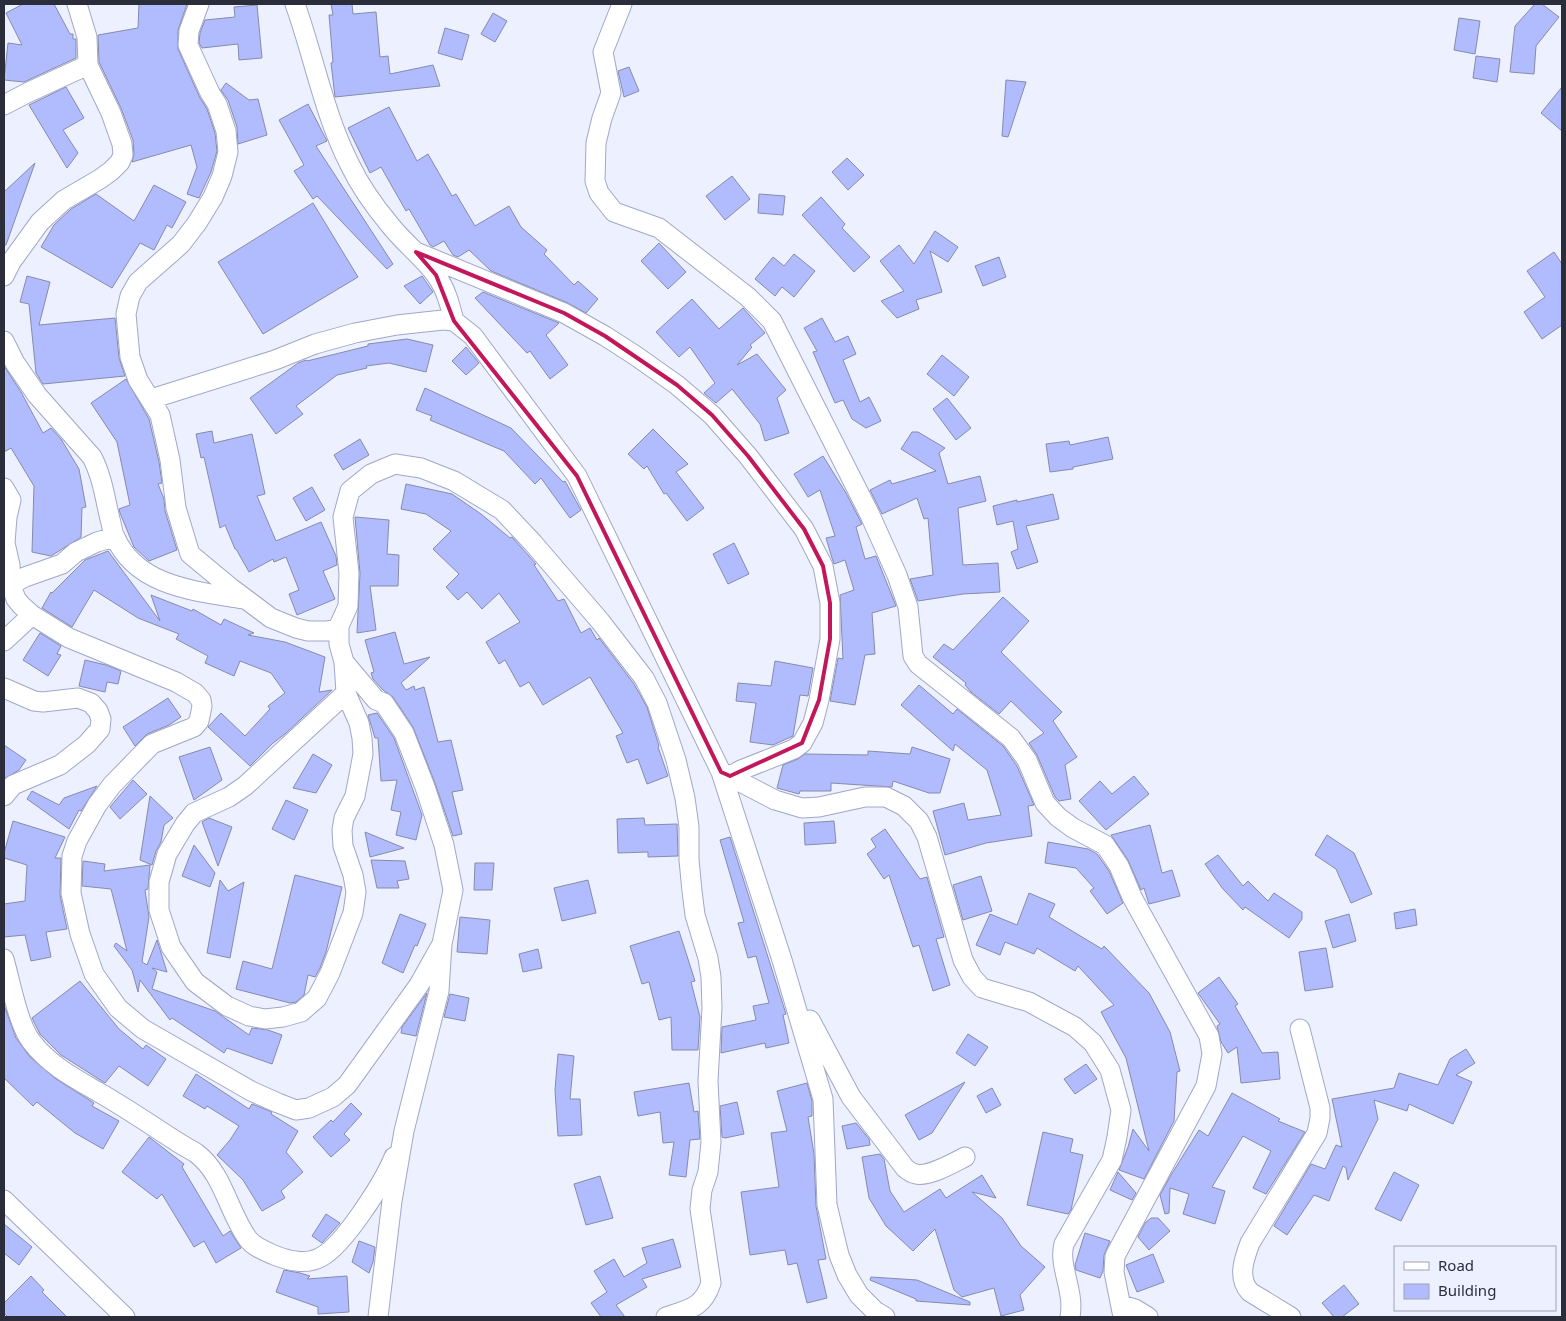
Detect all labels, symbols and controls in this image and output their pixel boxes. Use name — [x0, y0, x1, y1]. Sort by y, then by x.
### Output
legend — [1394, 1246, 1556, 1311]
text: Road — [1438, 1255, 1474, 1275]
text: Building — [1438, 1280, 1496, 1300]

